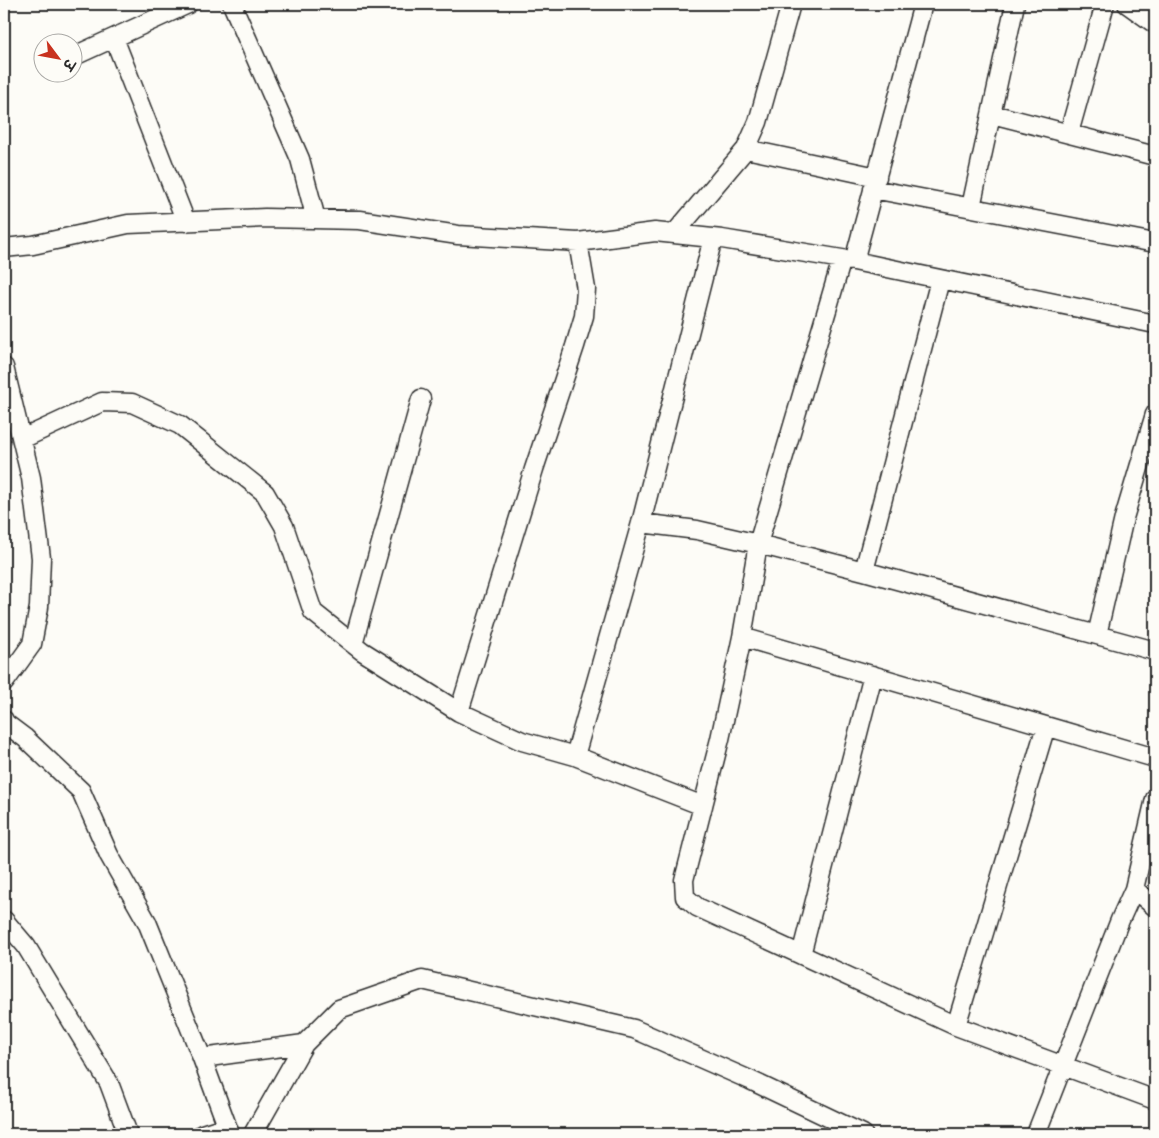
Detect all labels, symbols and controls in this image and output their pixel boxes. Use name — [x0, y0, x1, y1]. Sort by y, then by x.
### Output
north arrow — [32, 32, 82, 82]
text: उ — [57, 54, 79, 75]

